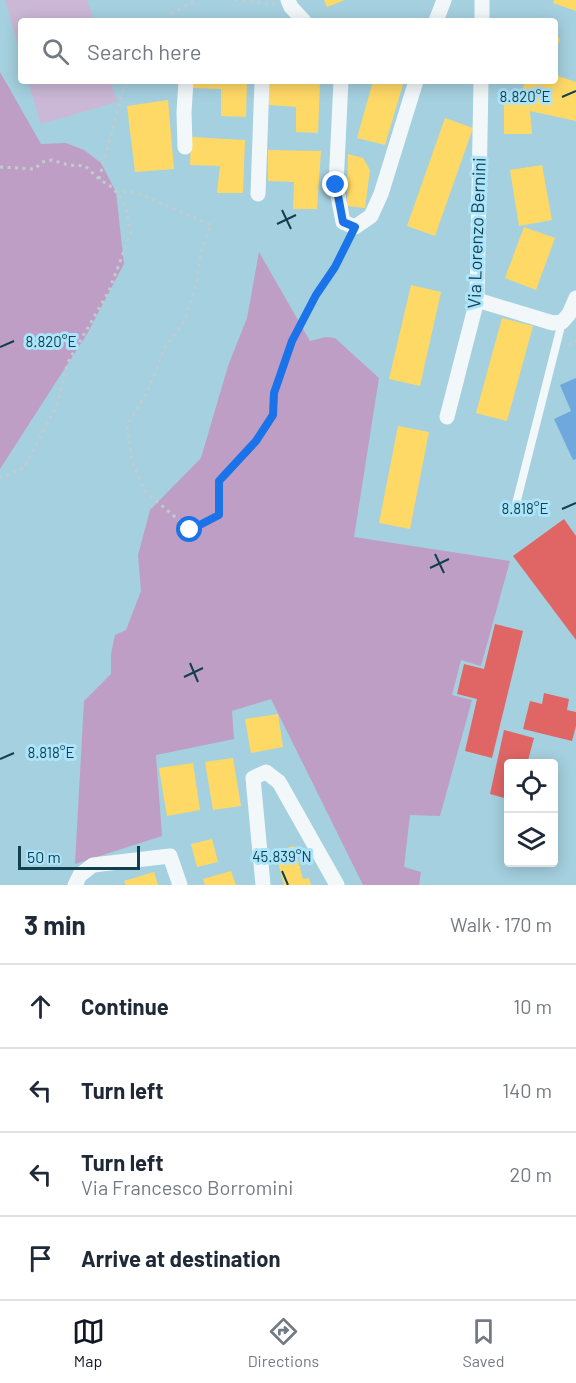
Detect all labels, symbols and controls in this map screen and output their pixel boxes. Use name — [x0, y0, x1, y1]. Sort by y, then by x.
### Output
search box — [18, 18, 558, 84]
icon: search — [39, 35, 72, 68]
text: Search here — [87, 38, 201, 64]
text: 8.820°E — [499, 87, 551, 105]
street label: Via Lorenzo Bernini — [462, 157, 490, 309]
route end — [322, 171, 348, 197]
text: 8.820°E — [25, 332, 77, 350]
text: 8.818°E — [501, 499, 549, 517]
route start — [176, 516, 202, 542]
text: 8.818°E — [27, 743, 75, 761]
map controls — [504, 759, 558, 867]
button: locate — [504, 759, 558, 813]
button: layers — [504, 813, 558, 867]
scale bar — [18, 843, 140, 870]
text: 50 m — [27, 847, 61, 866]
text: 45.839°N — [252, 847, 312, 865]
text: 3 min — [24, 909, 86, 940]
text: Walk · 170 m — [450, 912, 552, 936]
icon: ahead — [24, 990, 57, 1023]
text: Continue — [81, 993, 169, 1019]
text: 10 m — [513, 994, 552, 1018]
icon: left — [24, 1074, 57, 1107]
text: Turn left — [81, 1077, 164, 1103]
text: 140 m — [502, 1078, 552, 1102]
text: Turn left — [81, 1149, 164, 1175]
icon: left — [24, 1158, 57, 1191]
text: 20 m — [509, 1162, 552, 1186]
text: Via Francesco Borromini — [81, 1175, 293, 1199]
icon: arrive — [24, 1242, 57, 1275]
text: Arrive at destination — [81, 1245, 280, 1271]
tab: Map — [72, 1315, 105, 1370]
tab: Directions — [248, 1315, 319, 1370]
tab: Saved — [462, 1315, 504, 1370]

